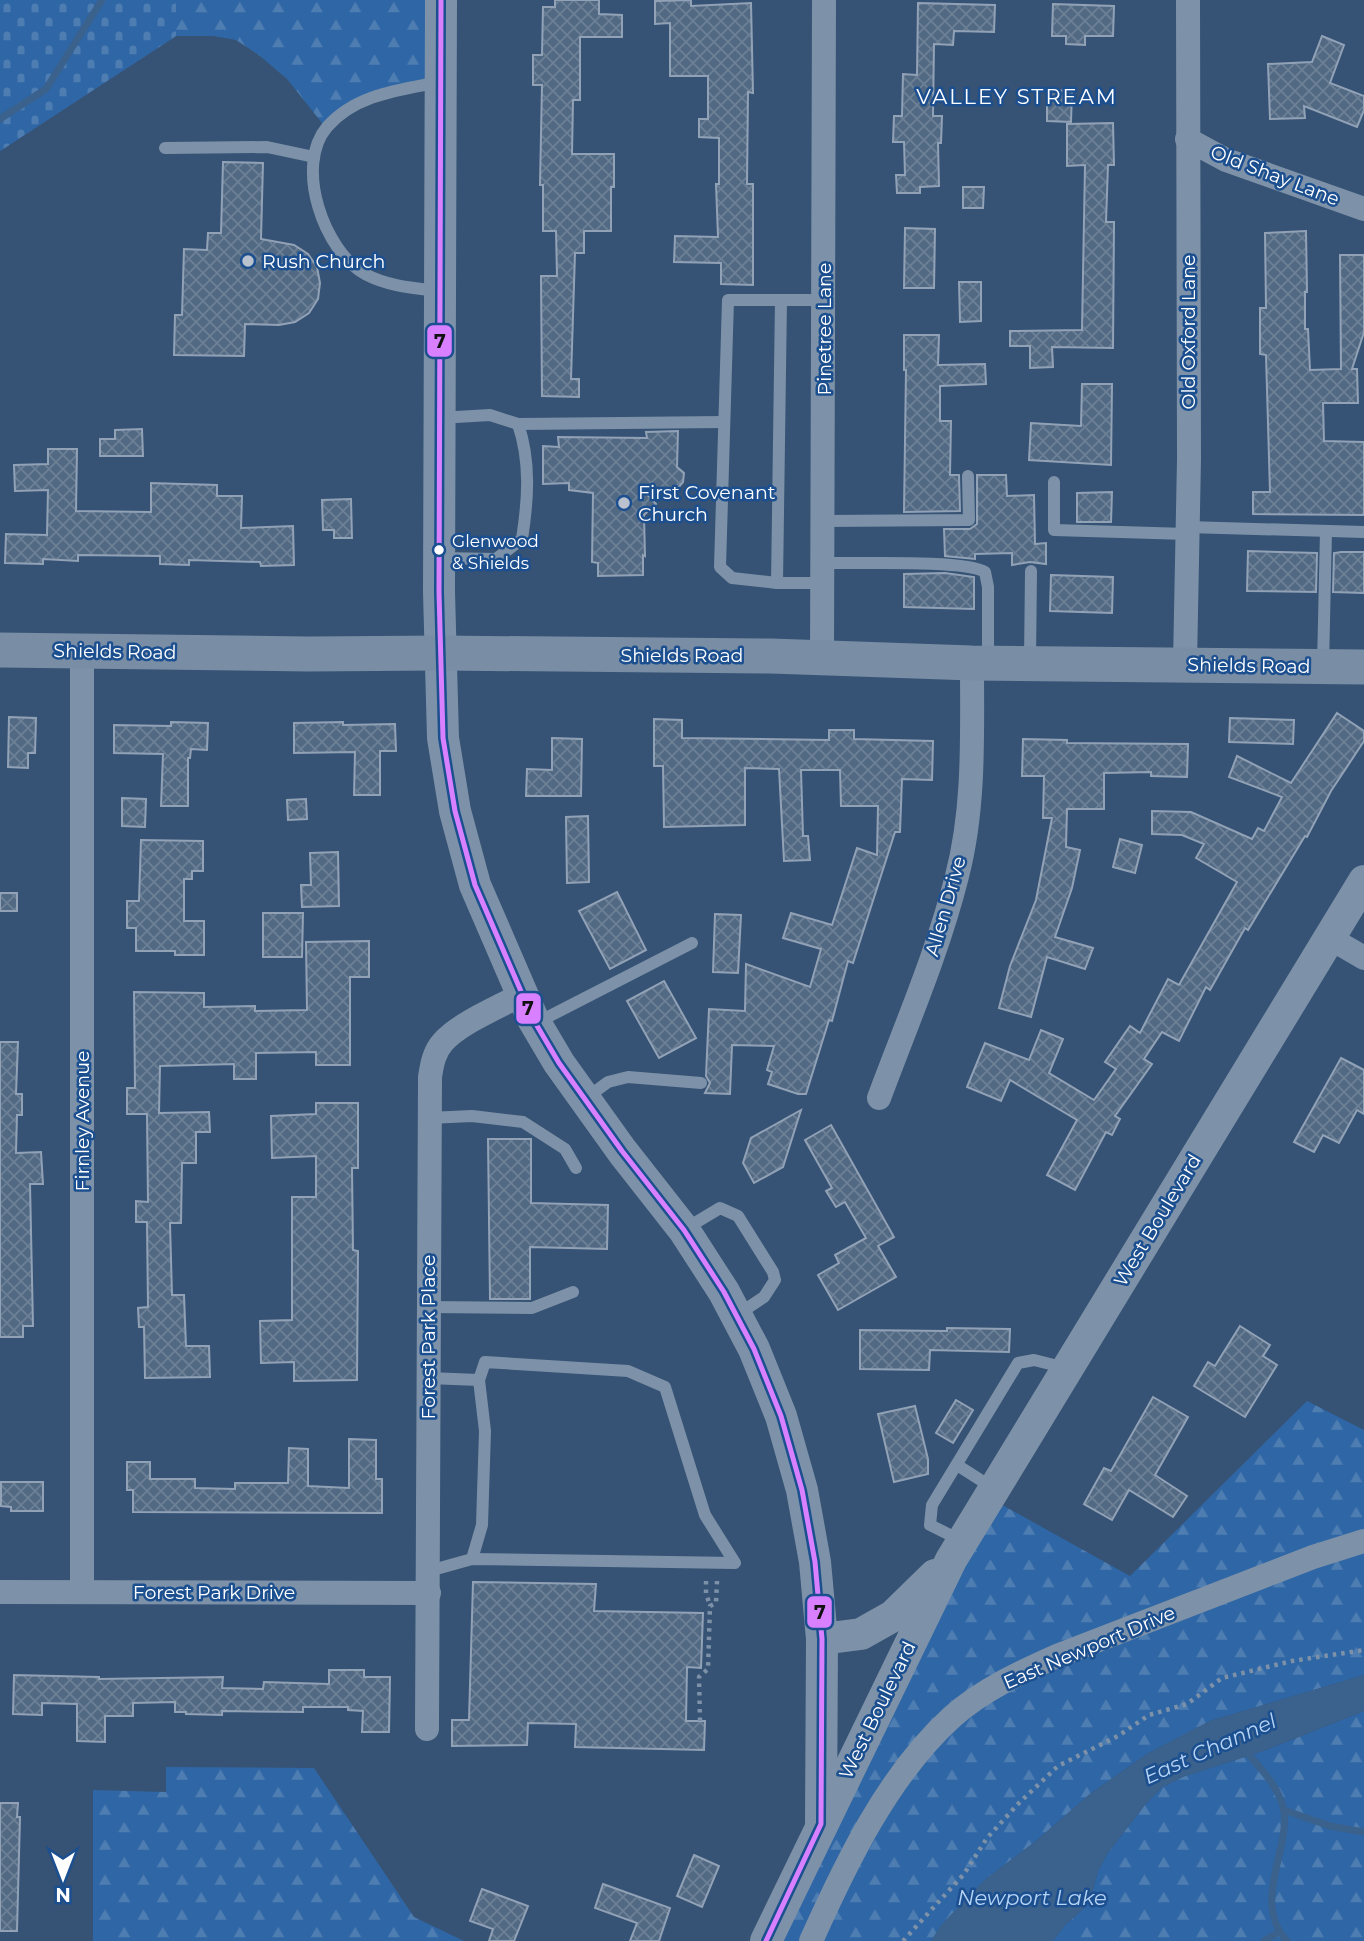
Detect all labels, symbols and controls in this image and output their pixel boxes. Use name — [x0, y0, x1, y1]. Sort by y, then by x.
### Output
district label: VALLEY STREAM — [916, 84, 1118, 109]
street label: Old Shay Lane — [1207, 140, 1343, 211]
place label: Rush Church — [262, 250, 385, 273]
marker: Rush Church — [240, 253, 256, 269]
street label: Old Oxford Lane — [1177, 255, 1200, 409]
street label: Pinetree Lane — [813, 263, 836, 395]
line badge: 7 — [426, 324, 453, 358]
text: 7 — [434, 330, 446, 353]
place label: First Covenant Church — [638, 481, 776, 526]
marker: First Covenant Church — [616, 495, 632, 511]
place label: Glenwood & Shields — [452, 531, 539, 573]
marker: Glenwood & Shields — [432, 543, 446, 557]
street label: Shields Road — [53, 639, 177, 664]
street label: Shields Road — [620, 644, 744, 667]
street label: Shields Road — [1187, 653, 1311, 678]
street label: Allen Drive — [920, 854, 971, 959]
line badge: 7 — [515, 992, 542, 1025]
text: 7 — [522, 997, 534, 1020]
street label: Firnley Avenue — [71, 1051, 94, 1191]
street label: West Boulevard — [1109, 1150, 1206, 1291]
street label: Forest Park Place — [417, 1255, 440, 1419]
street label: Forest Park Drive — [133, 1581, 295, 1604]
line badge: 7 — [806, 1595, 833, 1629]
text: 7 — [814, 1601, 826, 1624]
street label: East Newport Drive — [1000, 1601, 1179, 1694]
street label: West Boulevard — [834, 1638, 921, 1783]
water label: East Channel — [1140, 1708, 1280, 1789]
north arrow — [28, 1843, 98, 1913]
text: N — [55, 1883, 71, 1906]
water label: Newport Lake — [957, 1885, 1107, 1910]

